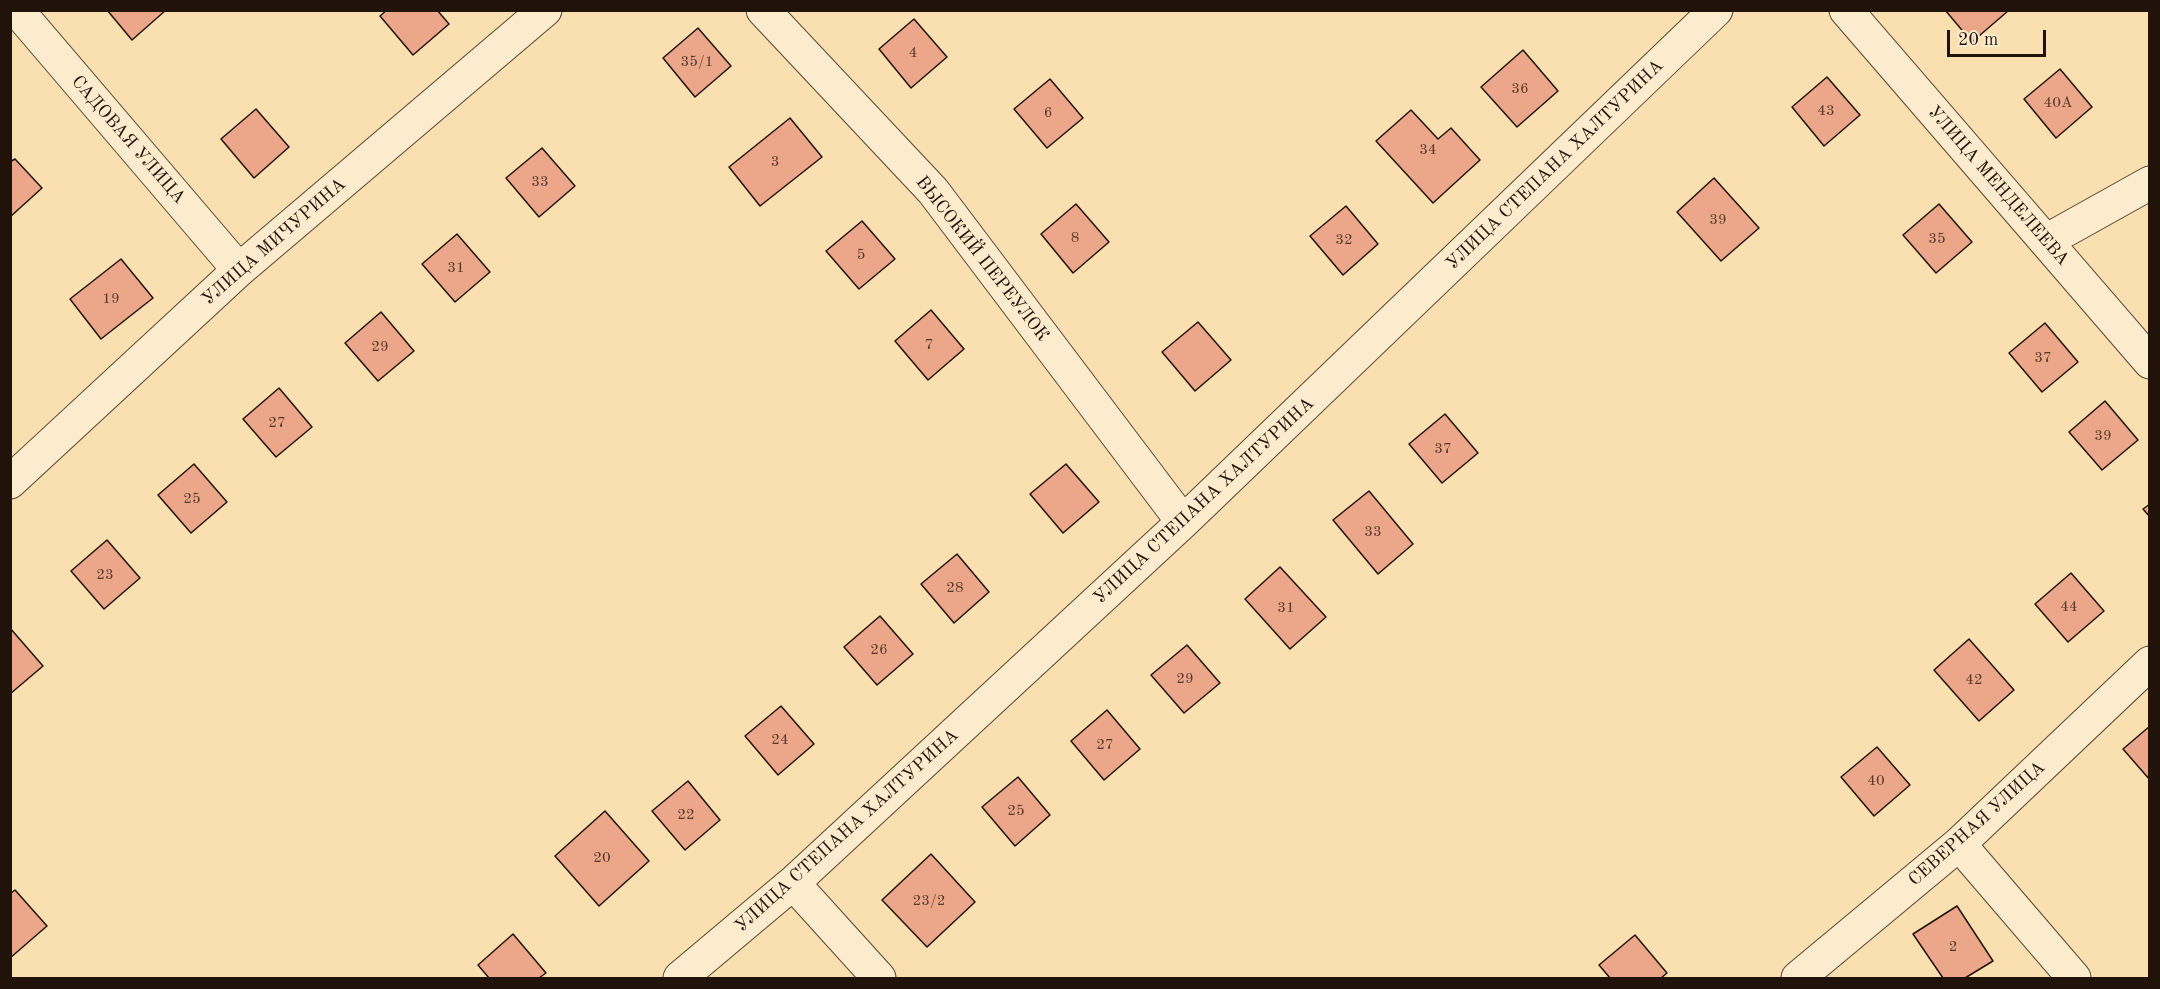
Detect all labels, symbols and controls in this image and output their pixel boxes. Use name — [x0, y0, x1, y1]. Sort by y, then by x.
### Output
scale bar — [1950, 18, 2049, 56]
text: 20 m — [1958, 31, 1998, 49]
house number: 4 — [909, 44, 917, 62]
house number: 35/1 — [681, 53, 713, 71]
street label: УЛИЦА СТЕПАНА ХАЛТУРИНА — [1442, 55, 1668, 275]
street label: САДОВАЯ УЛИЦА — [66, 71, 190, 209]
house number: 36 — [1511, 80, 1529, 98]
house number: 40А — [2044, 94, 2072, 112]
house number: 43 — [1817, 102, 1835, 120]
street label: УЛИЦА МЕНДЕЛЕЕВА — [1923, 102, 2073, 270]
house number: 6 — [1044, 104, 1052, 122]
house number: 34 — [1419, 141, 1437, 159]
house number: 3 — [771, 153, 779, 171]
street label: ВЫСОКИЙ ПЕРЕУЛОК — [911, 172, 1053, 346]
house number: 33 — [531, 173, 549, 191]
street label: УЛИЦА МИЧУРИНА — [198, 174, 350, 310]
house number: 39 — [1709, 211, 1727, 229]
house number: 8 — [1071, 229, 1079, 247]
house number: 35 — [1928, 230, 1946, 248]
house number: 32 — [1335, 231, 1353, 249]
house number: 5 — [857, 246, 865, 264]
house number: 31 — [447, 259, 465, 277]
house number: 19 — [102, 290, 120, 308]
house number: 7 — [925, 336, 933, 354]
house number: 29 — [371, 338, 389, 356]
house number: 37 — [2034, 349, 2052, 367]
street label: УЛИЦА СТЕПАНА ХАЛТУРИНА — [1089, 393, 1319, 609]
house number: 27 — [268, 414, 286, 432]
house number: 39 — [2094, 427, 2112, 445]
house number: 37 — [1434, 440, 1452, 458]
house number: 25 — [183, 490, 201, 508]
house number: 33 — [1364, 523, 1382, 541]
house number: 23 — [96, 566, 114, 584]
house number: 28 — [946, 579, 964, 597]
house number: 44 — [2060, 598, 2078, 616]
house number: 31 — [1277, 599, 1295, 617]
house number: 26 — [870, 641, 888, 659]
house number: 29 — [1176, 670, 1194, 688]
house number: 42 — [1965, 671, 1983, 689]
street label: УЛИЦА СТЕПАНА ХАЛТУРИНА — [731, 725, 963, 937]
house number: 24 — [771, 731, 789, 749]
house number: 27 — [1096, 736, 1114, 754]
street label: СЕВЕРНАЯ УЛИЦА — [1904, 757, 2050, 891]
house number: 40 — [1867, 772, 1885, 790]
house number: 25 — [1007, 802, 1025, 820]
house number: 22 — [677, 806, 695, 824]
house number: 20 — [593, 849, 611, 867]
house number: 23/2 — [913, 892, 945, 910]
house number: 2 — [1949, 938, 1957, 956]

